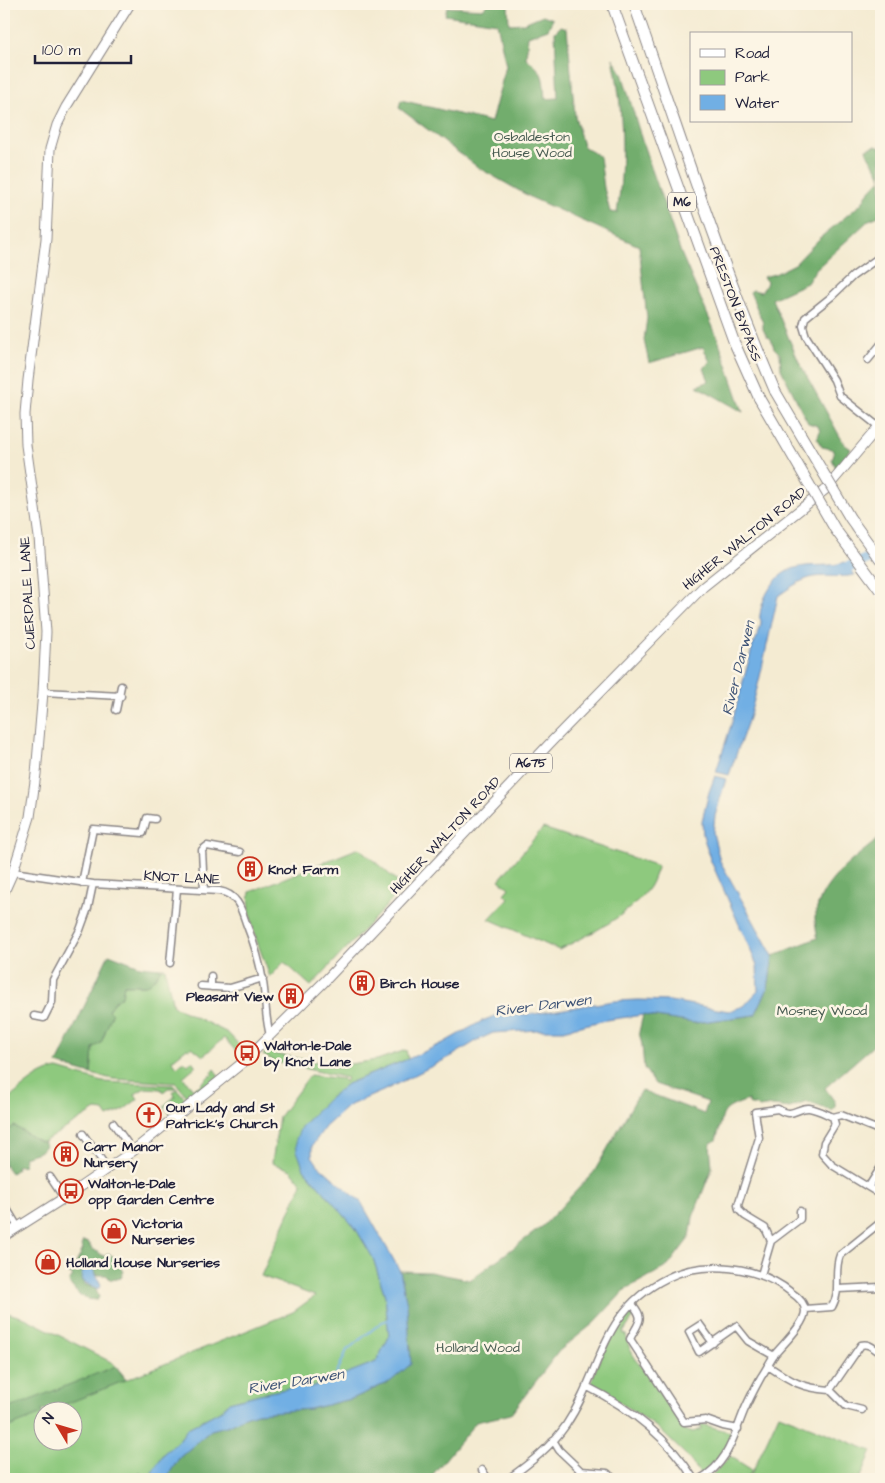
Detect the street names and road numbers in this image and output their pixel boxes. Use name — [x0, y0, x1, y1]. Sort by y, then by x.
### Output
road number: M6 — [668, 192, 696, 212]
street label: PRESTON BYPASS — [704, 244, 766, 365]
street label: HIGHER WALTON ROAD — [678, 482, 811, 595]
street label: CUERDALE LANE — [15, 535, 41, 650]
road number: A675 — [510, 754, 552, 772]
street label: HIGHER WALTON ROAD — [386, 772, 506, 899]
street label: KNOT LANE — [143, 866, 221, 890]

